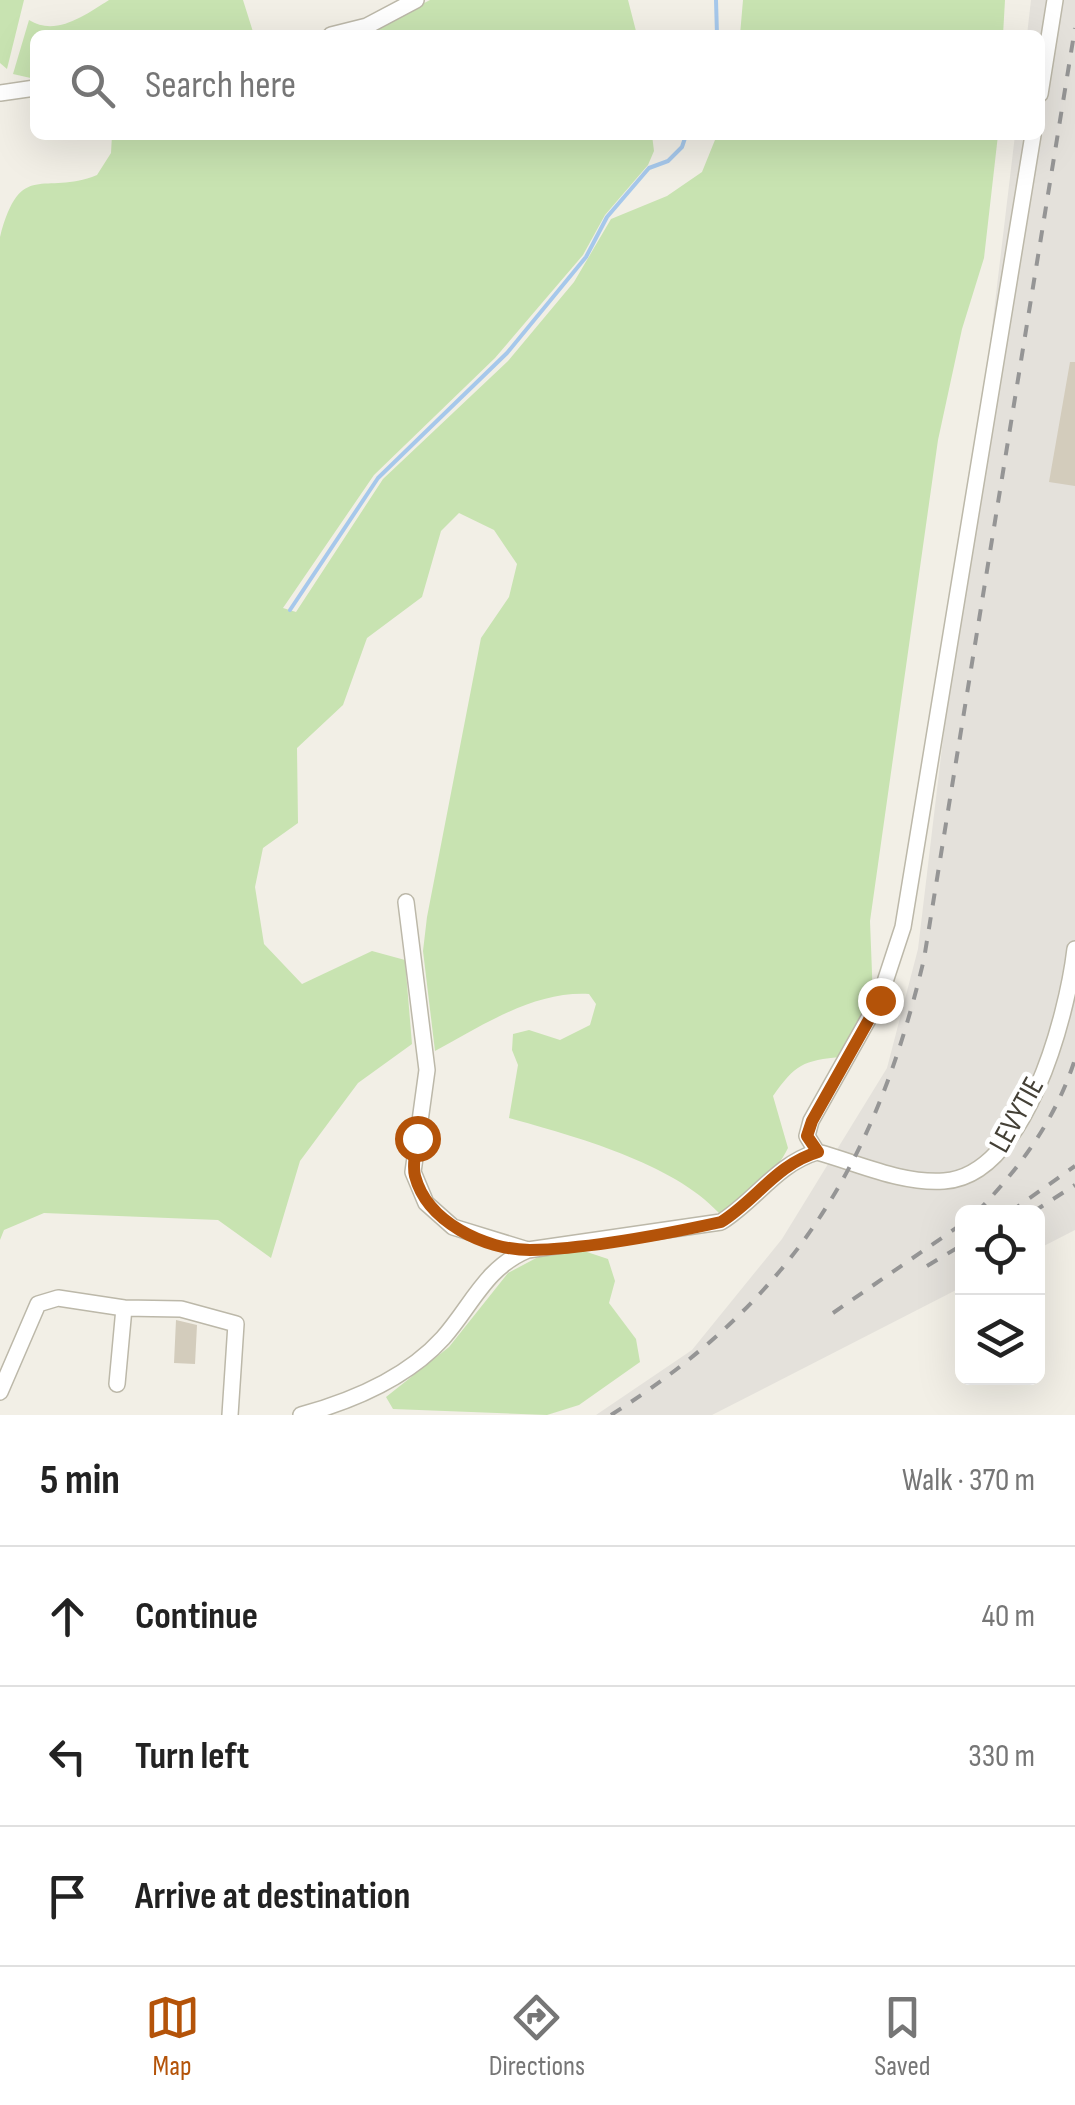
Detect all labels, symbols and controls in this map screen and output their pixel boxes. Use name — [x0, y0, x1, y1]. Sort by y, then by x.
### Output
search box — [30, 30, 1045, 140]
icon: search — [65, 58, 120, 113]
text: Search here — [145, 63, 296, 108]
route end — [858, 978, 904, 1024]
street label: LEVYTIE — [982, 1071, 1052, 1159]
route start — [395, 1116, 441, 1162]
map controls — [955, 1205, 1045, 1385]
button: locate — [955, 1205, 1045, 1295]
button: layers — [955, 1295, 1045, 1385]
text: 5 min — [40, 1455, 120, 1506]
text: Walk · 370 m — [902, 1461, 1035, 1500]
icon: ahead — [40, 1589, 95, 1644]
text: Continue — [135, 1594, 258, 1639]
text: 40 m — [982, 1597, 1035, 1636]
icon: left — [40, 1729, 95, 1784]
text: Turn left — [135, 1734, 249, 1779]
text: 330 m — [968, 1737, 1035, 1776]
icon: arrive — [40, 1869, 95, 1924]
text: Arrive at destination — [135, 1874, 410, 1919]
tab: Map — [145, 1990, 200, 2083]
tab: Directions — [489, 1990, 585, 2083]
tab: Saved — [874, 1990, 930, 2083]

